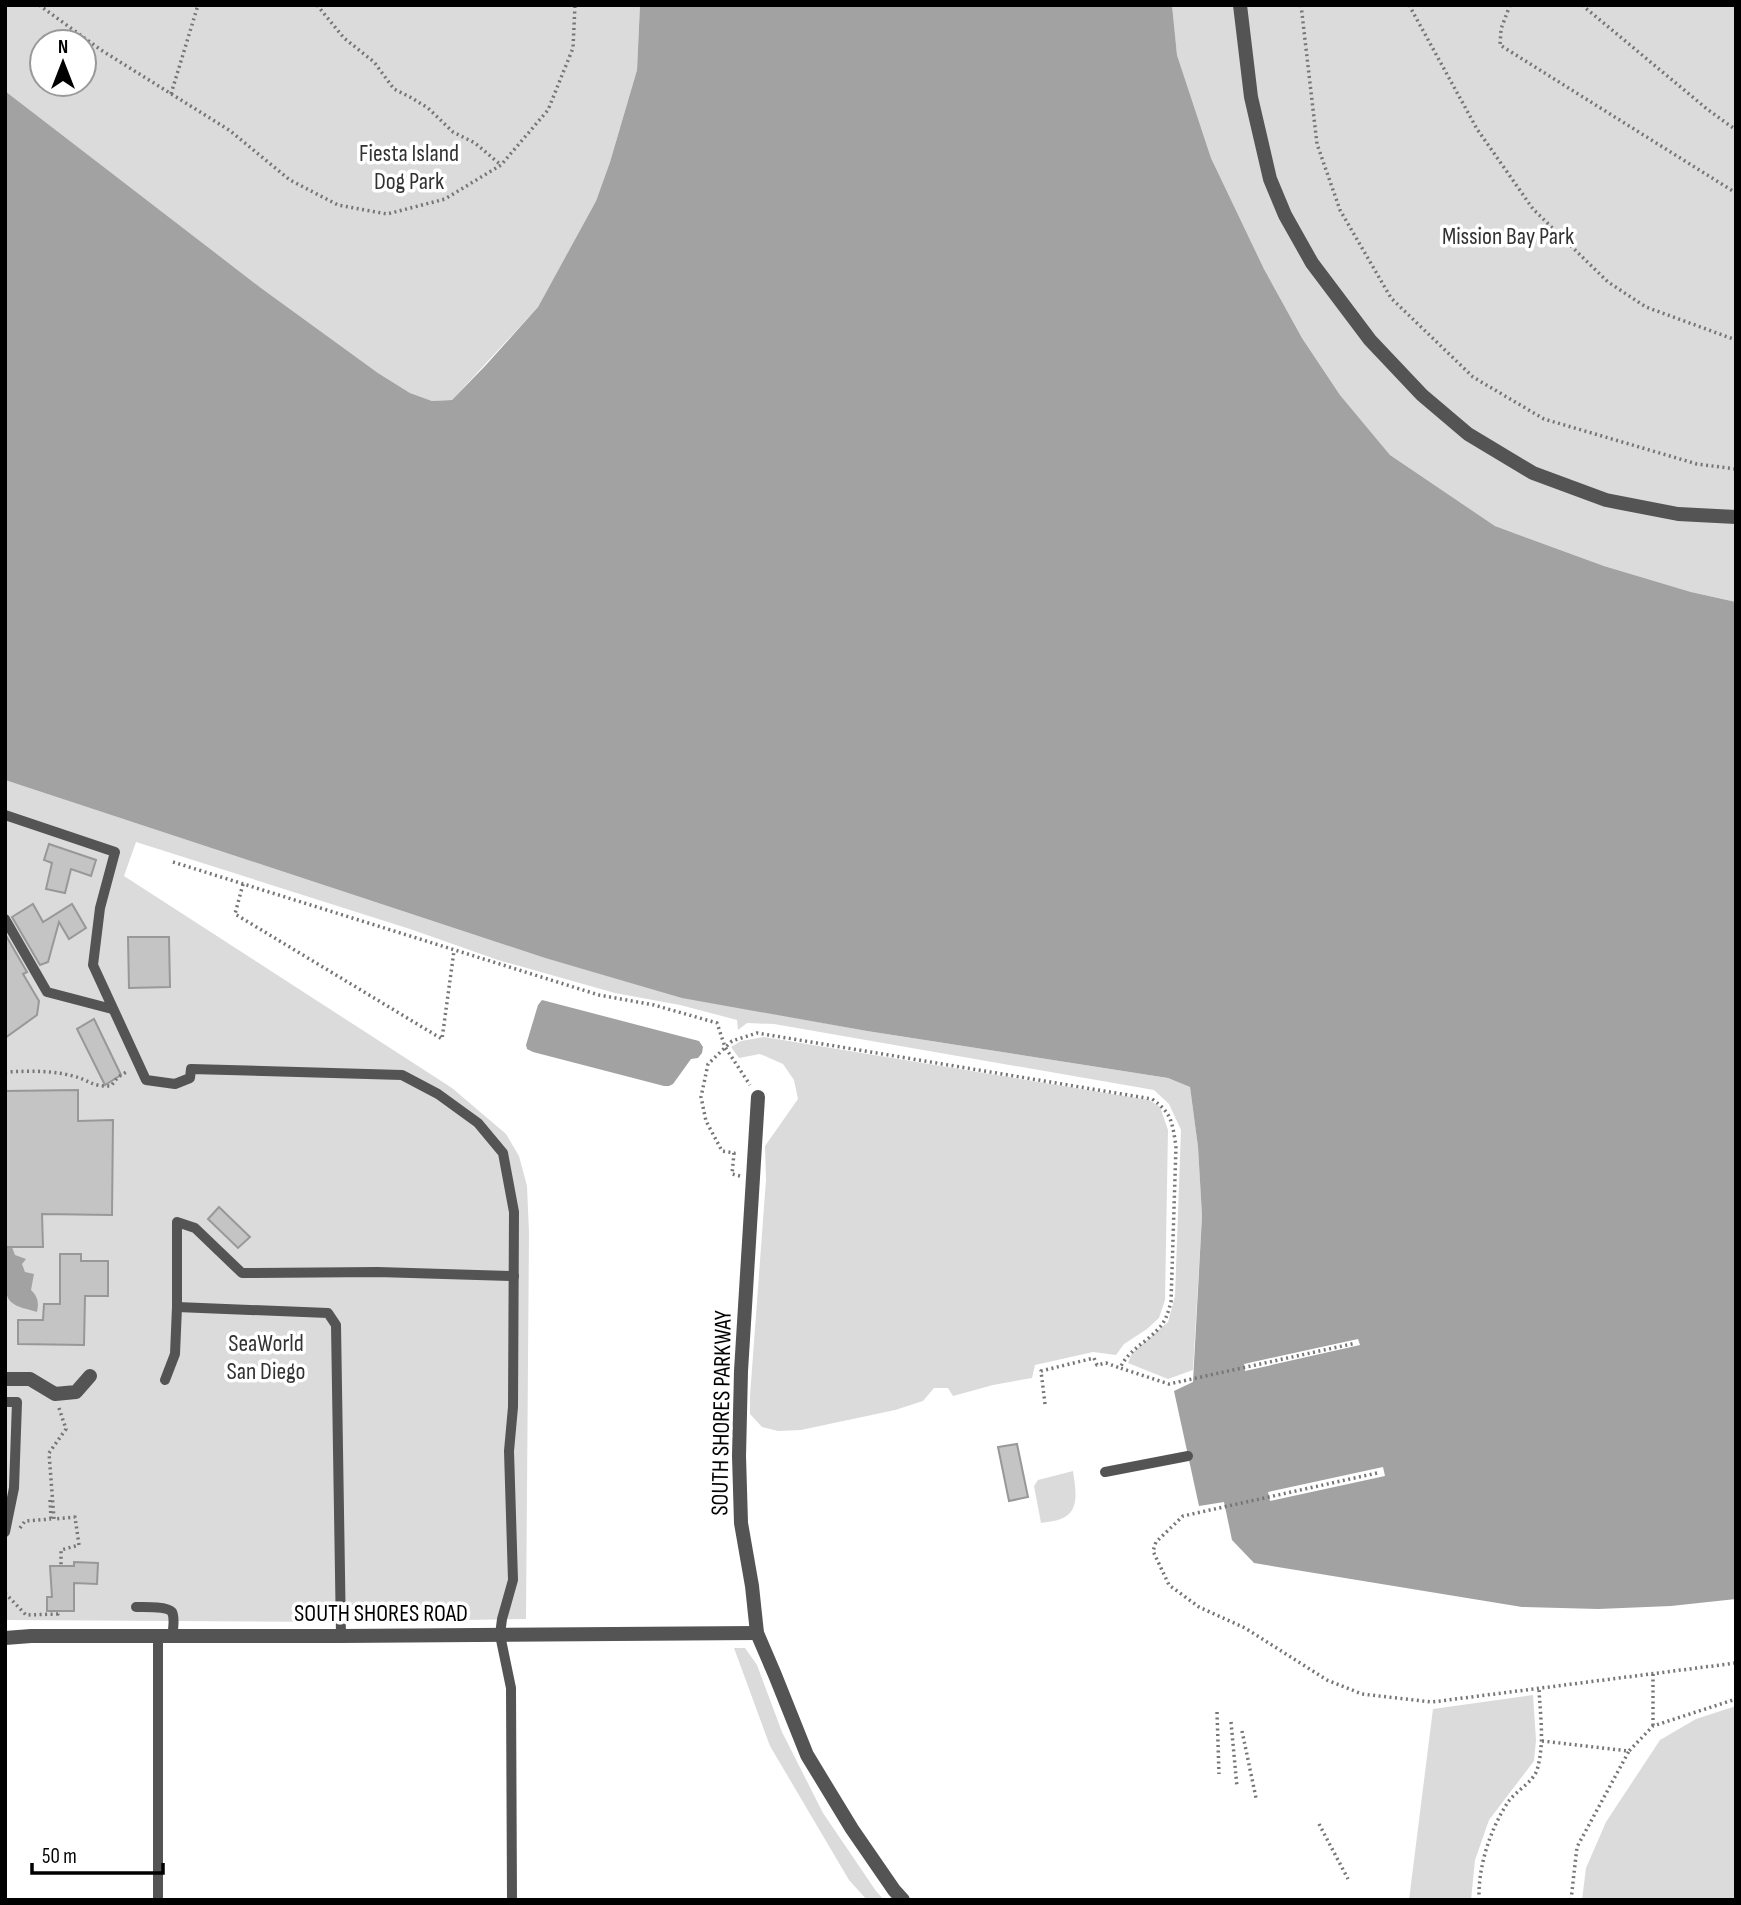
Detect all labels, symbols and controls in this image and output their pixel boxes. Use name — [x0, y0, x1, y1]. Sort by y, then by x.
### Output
north arrow — [28, 28, 98, 98]
text: N — [58, 36, 68, 59]
park label: Fiesta Island Dog Park — [359, 139, 459, 196]
park label: Mission Bay Park — [1442, 222, 1574, 251]
street label: SOUTH SHORES PARKWAY — [705, 1310, 738, 1516]
park label: SeaWorld San Diego — [227, 1329, 305, 1386]
street label: SOUTH SHORES ROAD — [294, 1599, 468, 1628]
scale bar — [32, 1832, 163, 1876]
text: 50 m — [42, 1844, 77, 1869]

